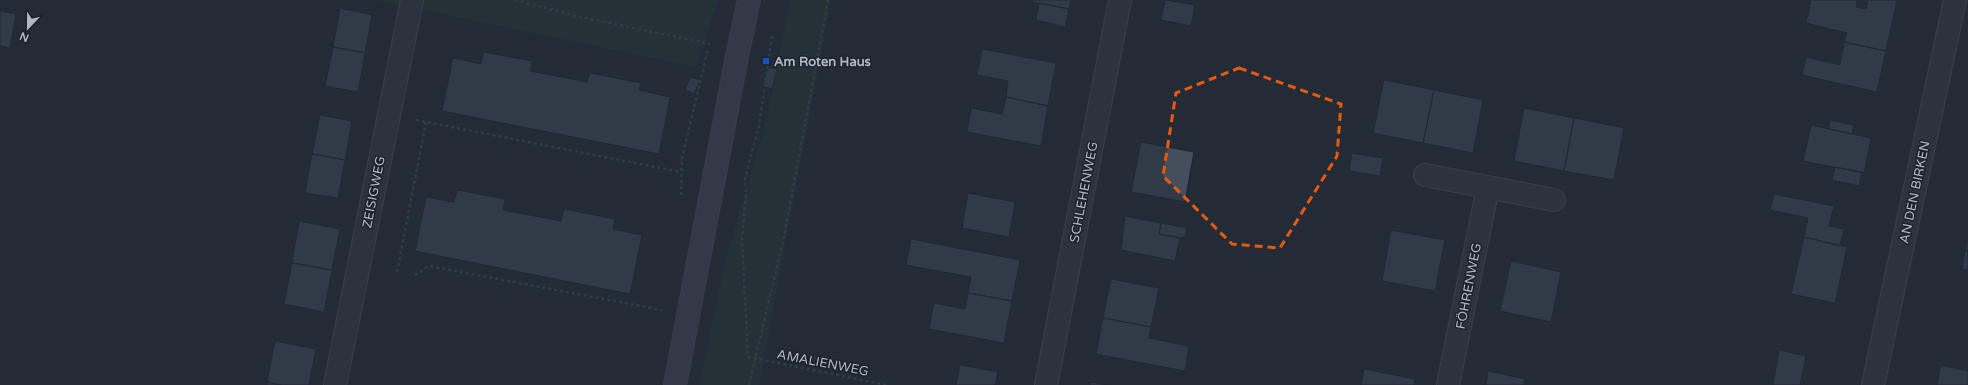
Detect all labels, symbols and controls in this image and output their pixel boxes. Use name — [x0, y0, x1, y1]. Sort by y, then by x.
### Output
north arrow — [8, 8, 48, 48]
text: N — [18, 29, 31, 44]
place label: Am Roten Haus — [774, 54, 871, 70]
marker: Am Roten Haus — [761, 56, 771, 66]
street label: AN DEN BIRKEN — [1896, 139, 1934, 245]
street label: SCHLEHENWEG — [1066, 140, 1102, 244]
street label: ZEISIGWEG — [359, 155, 389, 230]
street label: FÖHRENWEG — [1453, 242, 1485, 331]
street label: AMALIENWEG — [776, 346, 870, 380]

